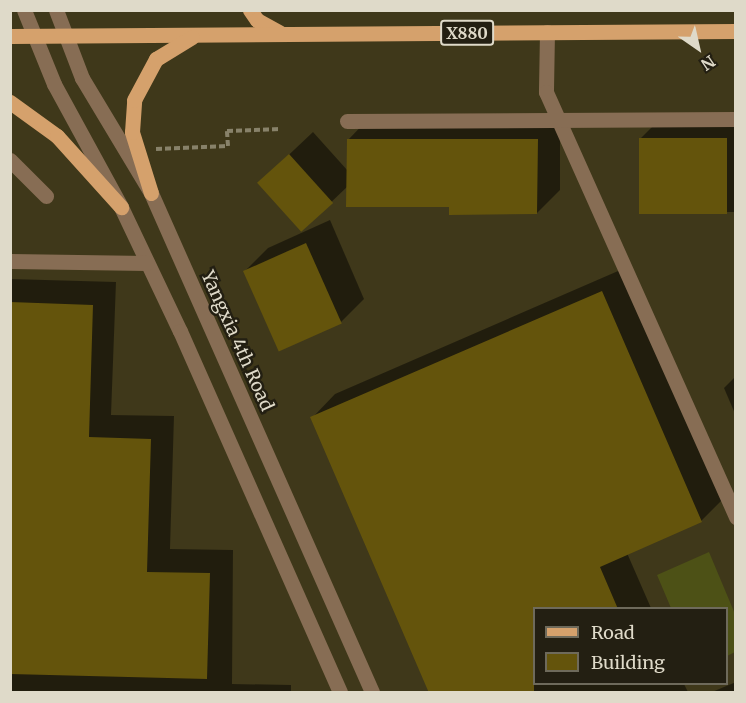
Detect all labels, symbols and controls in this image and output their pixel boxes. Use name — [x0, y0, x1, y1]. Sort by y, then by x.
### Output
north arrow — [668, 18, 728, 78]
road number: X880 — [440, 20, 494, 46]
text: N — [697, 51, 719, 75]
street label: Yangxia 4th Road — [196, 268, 278, 414]
legend — [533, 607, 728, 685]
text: Road — [591, 621, 635, 644]
text: Building — [591, 651, 665, 674]

